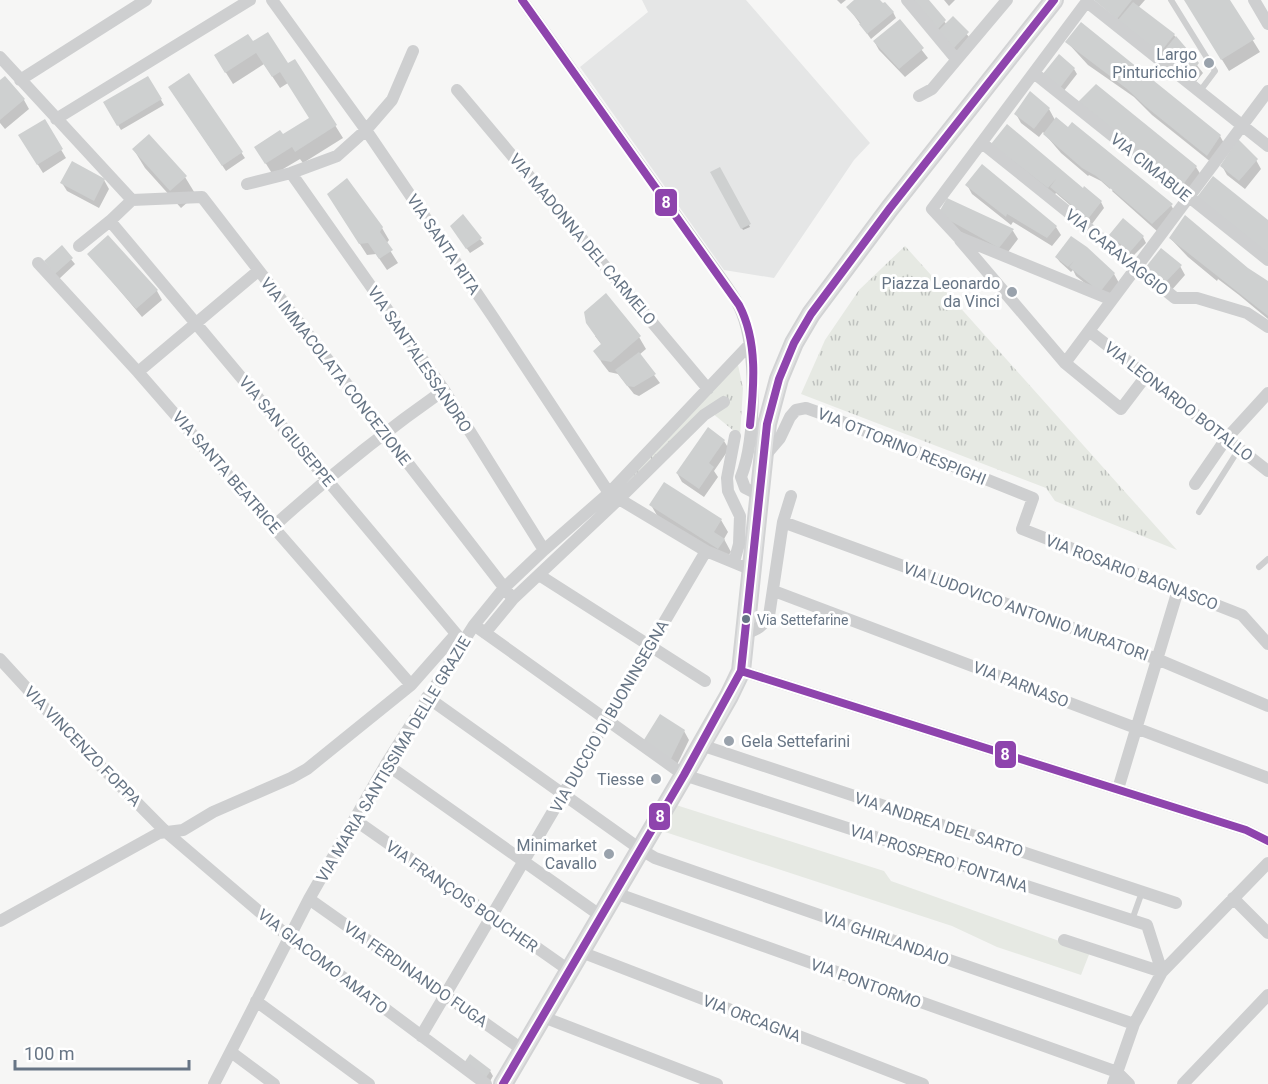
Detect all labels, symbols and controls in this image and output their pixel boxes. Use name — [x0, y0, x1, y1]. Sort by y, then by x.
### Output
place label: Largo Pinturicchio — [1112, 45, 1197, 82]
marker: Largo Pinturicchio — [1202, 56, 1216, 70]
street label: VIA CIMABUE — [1107, 129, 1195, 206]
street label: VIA MADONNA DEL CARMELO — [505, 150, 660, 329]
line badge: 8 — [654, 188, 678, 217]
street label: VIA SANTA RITA — [403, 191, 484, 299]
text: 8 — [661, 193, 671, 212]
street label: VIA CARAVAGGIO — [1061, 205, 1172, 300]
street label: VIA IMMACOLATA CONCEZIONE — [257, 274, 415, 469]
place label: Piazza Leonardo da Vinci — [882, 274, 1000, 311]
street label: VIA SANT'ALESSANDRO — [364, 283, 476, 436]
marker: Piazza Leonardo da Vinci — [1005, 285, 1019, 299]
street label: VIA LEONARDO BOTALLO — [1101, 338, 1257, 465]
street label: VIA SAN GIUSEPPE — [235, 372, 338, 490]
street label: VIA OTTORINO RESPIGHI — [815, 404, 989, 489]
street label: VIA SANTA BEATRICE — [169, 407, 285, 537]
street label: VIA ROSARIO BAGNASCO — [1043, 531, 1221, 614]
street label: VIA LUDOVICO ANTONIO MURATORI — [901, 558, 1151, 665]
place label: Via Settefarine — [757, 612, 849, 628]
marker: Via Settefarine — [740, 613, 752, 625]
street label: VIA DUCCIO DI BUONINSEGNA — [546, 616, 673, 816]
street label: VIA MARIA SANTISSIMA DELLE GRAZIE — [312, 633, 475, 886]
street label: VIA PARNASO — [970, 658, 1071, 711]
street label: VIA VINCENZO FOPPA — [20, 682, 145, 811]
place label: Gela Settefarini — [741, 732, 850, 751]
marker: Gela Settefarini — [722, 734, 736, 748]
line badge: 8 — [994, 740, 1017, 769]
text: 8 — [1000, 745, 1010, 764]
place label: Tiesse — [597, 770, 644, 789]
marker: Tiesse — [649, 772, 663, 786]
street label: VIA ANDREA DEL SARTO — [852, 788, 1026, 861]
line badge: 8 — [648, 802, 671, 831]
text: 8 — [655, 807, 665, 826]
street label: VIA PROSPERO FONTANA — [847, 821, 1031, 896]
place label: Minimarket Cavallo — [517, 836, 597, 873]
street label: VIA FRANÇOIS BOUCHER — [382, 837, 541, 956]
marker: Minimarket Cavallo — [602, 847, 616, 861]
street label: VIA GIACOMO AMATO — [254, 905, 391, 1018]
street label: VIA GHIRLANDAIO — [820, 908, 952, 969]
street label: VIA FERDINANDO FUGA — [340, 918, 492, 1032]
street label: VIA PONTORMO — [808, 955, 924, 1012]
street label: VIA ORCAGNA — [700, 991, 804, 1046]
scale bar — [15, 1033, 189, 1071]
text: 100 m — [24, 1043, 75, 1064]

